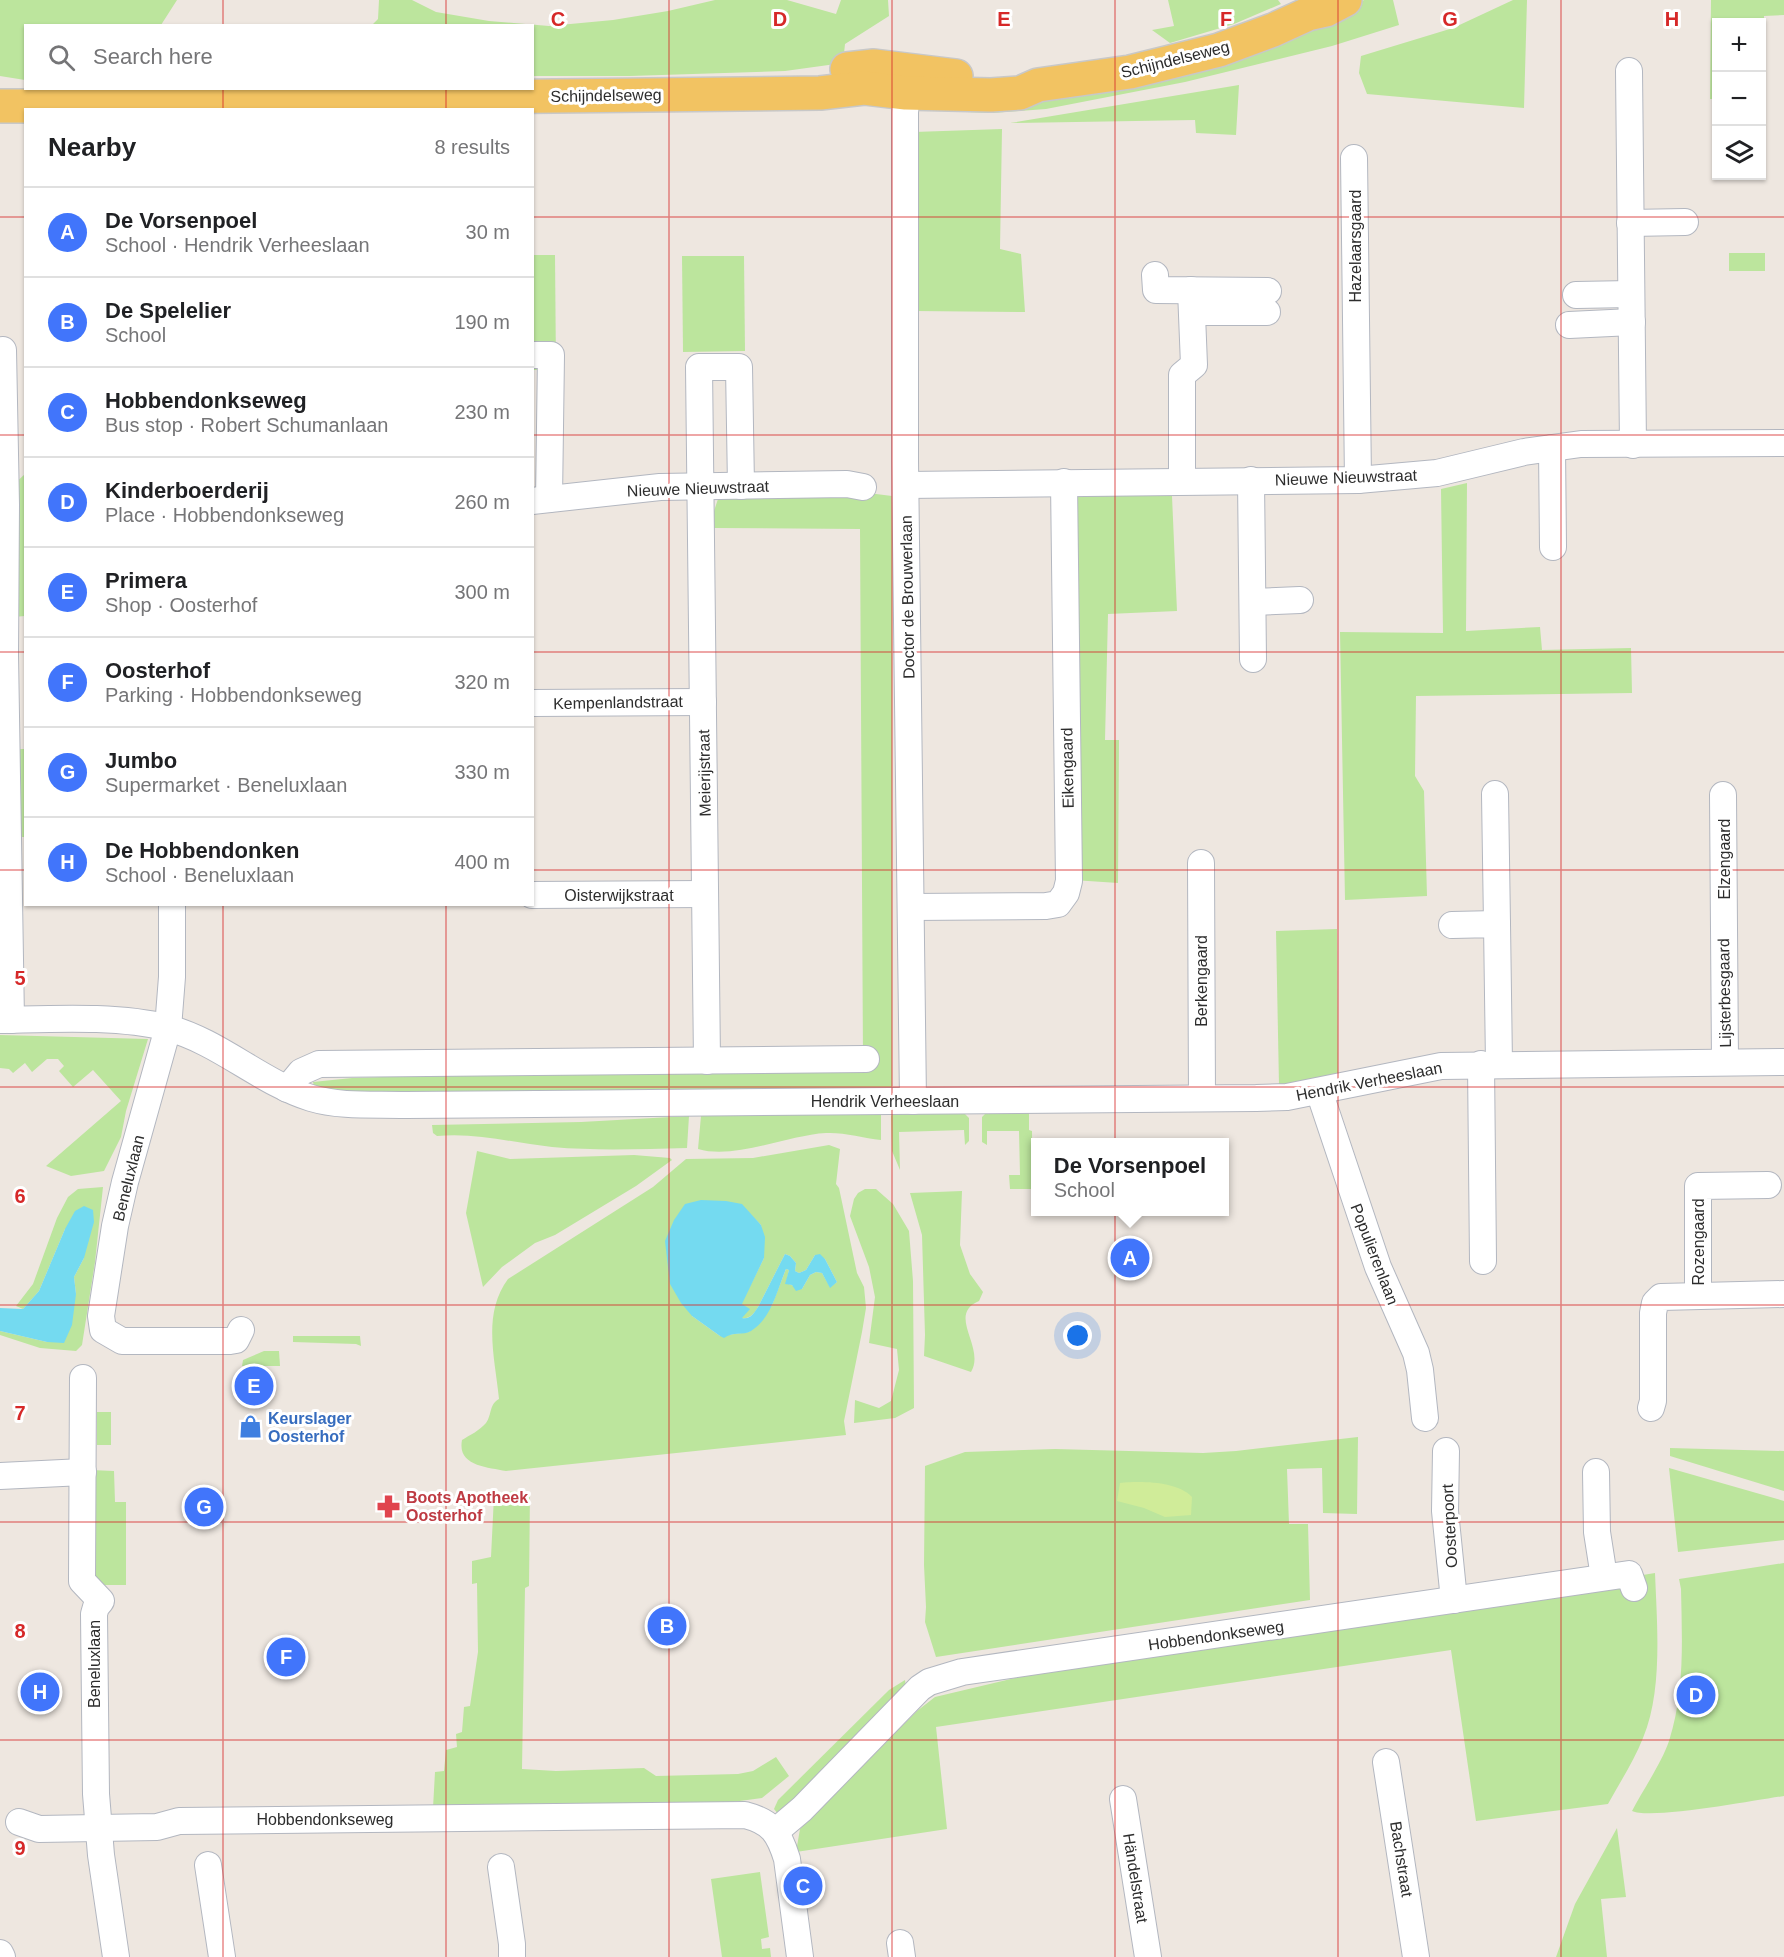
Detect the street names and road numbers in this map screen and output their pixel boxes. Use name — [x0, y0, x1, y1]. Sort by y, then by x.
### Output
street label: Schijndelseweg — [1119, 38, 1231, 81]
street label: Schijndelseweg — [550, 86, 662, 105]
street label: Hazelaarsgaard — [1347, 190, 1364, 302]
street label: Nieuwe Nieuwstraat — [1275, 467, 1418, 488]
street label: Nieuwe Nieuwstraat — [627, 478, 770, 499]
street label: Doctor de Brouwerlaan — [898, 515, 917, 679]
street label: Kempenlandstraat — [553, 693, 684, 712]
street label: Eikengaard — [1058, 727, 1077, 809]
street label: Meierijstraat — [695, 729, 714, 817]
street label: Elzengaard — [1716, 819, 1733, 899]
street label: Oisterwijkstraat — [564, 887, 674, 904]
street label: Berkengaard — [1193, 935, 1210, 1027]
street label: Lijsterbesgaard — [1715, 938, 1734, 1048]
street label: Hendrik Verheeslaan — [1295, 1059, 1444, 1104]
street label: Hendrik Verheeslaan — [811, 1093, 959, 1110]
street label: Beneluxlaan — [110, 1133, 147, 1223]
street label: Rozengaard — [1690, 1198, 1707, 1286]
street label: Populierenlaan — [1347, 1201, 1402, 1307]
street label: Oosterpoort — [1439, 1483, 1460, 1569]
street label: Hobbendonkseweg — [1147, 1618, 1285, 1653]
street label: Beneluxlaan — [86, 1620, 103, 1708]
street label: Hobbendonkseweg — [257, 1811, 394, 1828]
street label: Bachstraat — [1387, 1820, 1416, 1899]
street label: Händelstraat — [1120, 1832, 1151, 1925]

